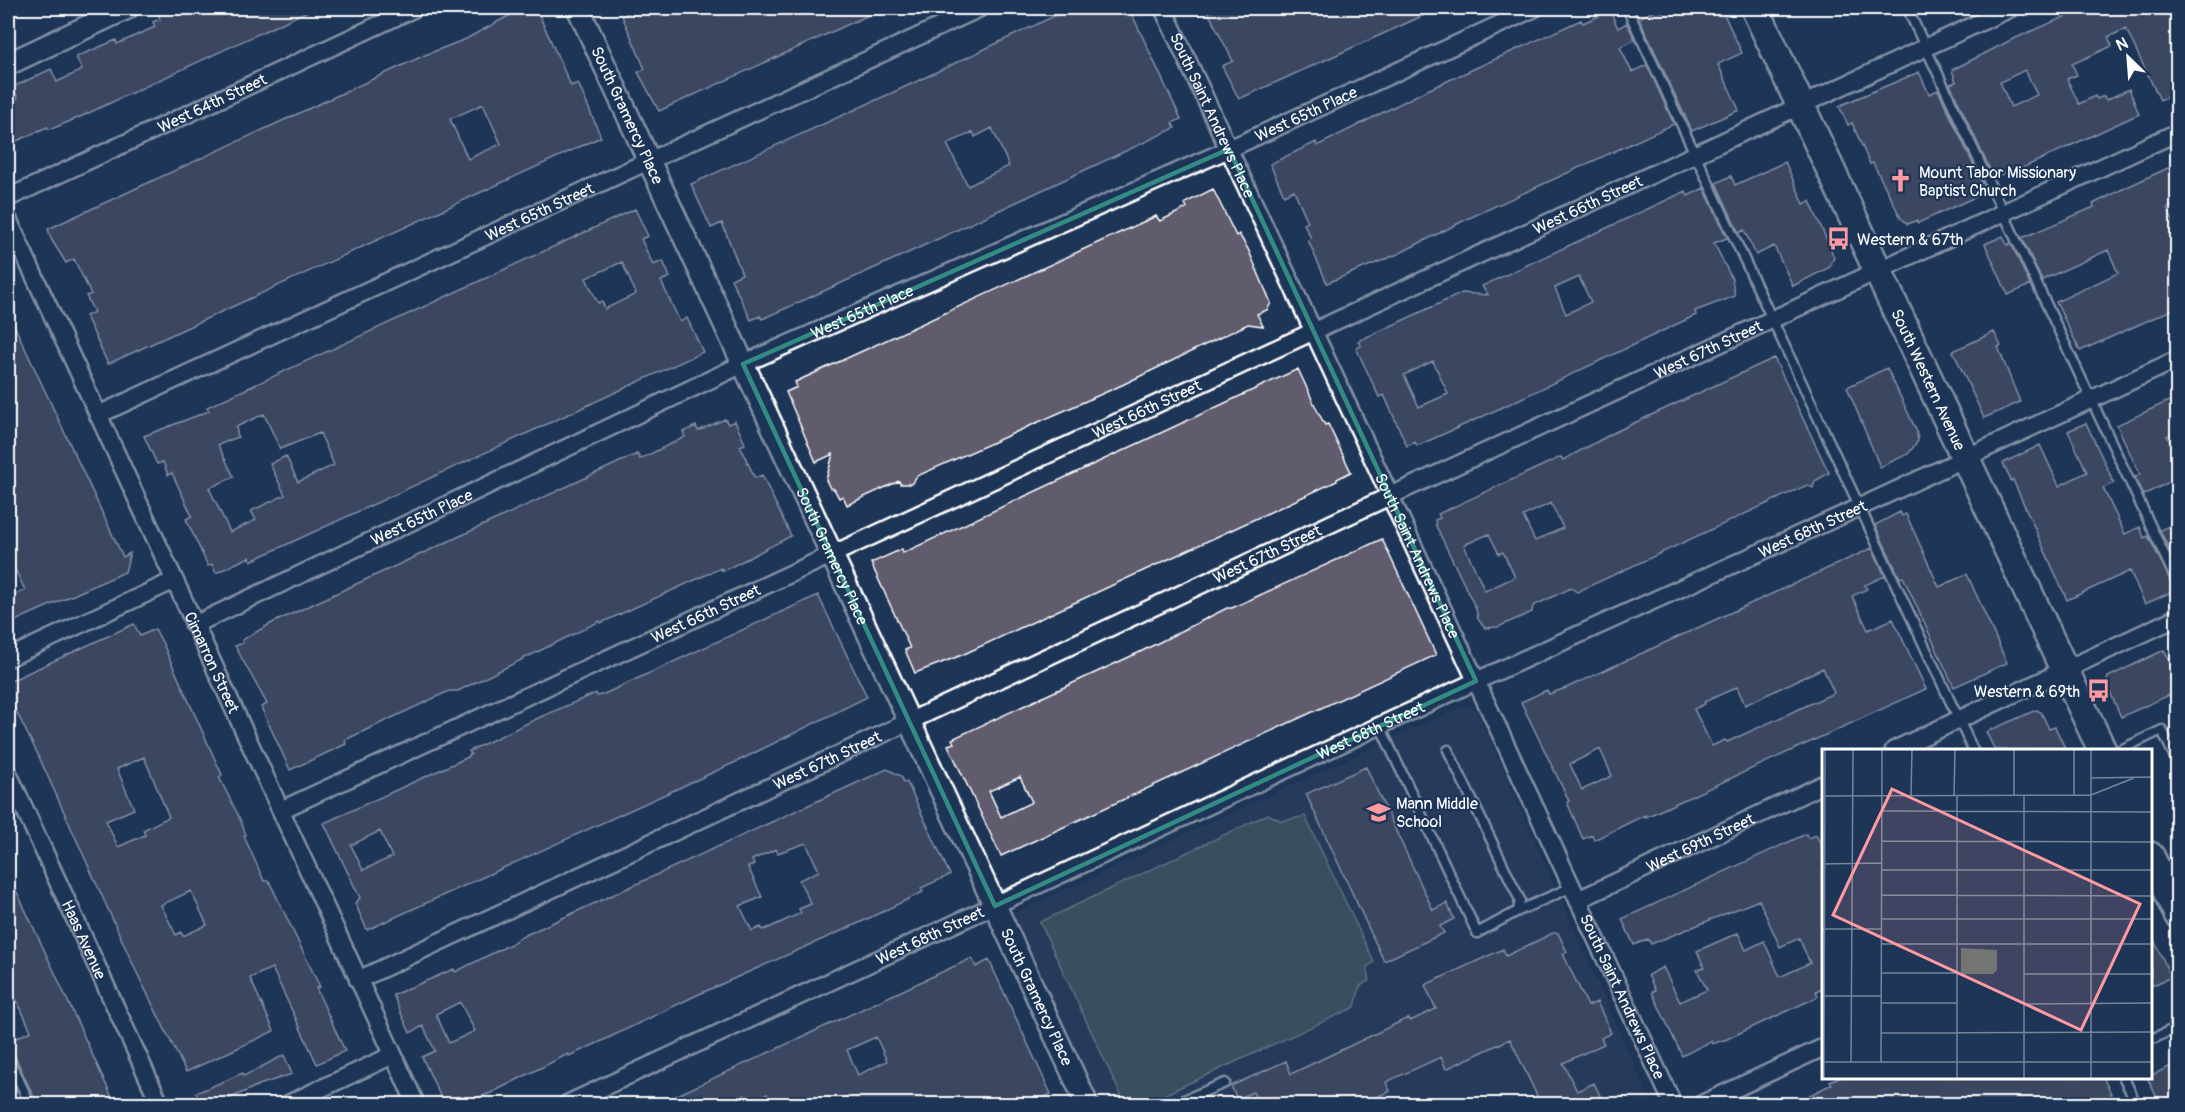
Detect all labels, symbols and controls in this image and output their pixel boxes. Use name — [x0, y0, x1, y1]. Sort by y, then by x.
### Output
north arrow — [2098, 27, 2158, 87]
street label: South Saint Andrews Place — [1165, 30, 1259, 201]
text: N — [2113, 33, 2131, 56]
street label: South Gramercy Place — [586, 43, 667, 188]
street label: West 64th Street — [155, 69, 271, 138]
street label: West 65th Place — [1252, 82, 1361, 147]
place label: Mount Tabor Missionary Baptist Church — [1919, 163, 2076, 201]
church icon: Mount Tabor Missionary Baptist Church — [1888, 168, 1914, 194]
street label: West 66th Street — [1530, 171, 1646, 239]
street label: West 65th Street — [482, 178, 598, 246]
bus stop icon: Western & 67th — [1826, 226, 1852, 252]
place label: Western & 67th — [1857, 230, 1963, 250]
street label: West 65th Place — [808, 281, 917, 344]
street label: South Western Avenue — [1886, 306, 1970, 454]
street label: West 67th Street — [1651, 316, 1766, 384]
street label: West 66th Street — [1089, 376, 1205, 444]
street label: South Saint Andrews Place — [1370, 470, 1464, 642]
street label: South Gramercy Place — [791, 484, 872, 628]
street label: West 65th Place — [368, 485, 476, 550]
street label: West 68th Street — [1756, 496, 1871, 563]
street label: West 67th Street — [1210, 520, 1325, 589]
street label: West 66th Street — [648, 580, 764, 648]
street label: Cimarron Street — [179, 609, 244, 717]
bus stop icon: Western & 69th — [2085, 678, 2111, 704]
place label: Western & 69th — [1974, 682, 2080, 702]
street label: West 68th Street — [1313, 697, 1428, 765]
street label: West 67th Street — [770, 727, 885, 795]
inset map — [1822, 749, 2152, 1079]
place label: Mann Middle School — [1396, 794, 1478, 832]
school or university icon: Mann Middle School — [1365, 799, 1391, 825]
street label: West 69th Street — [1643, 809, 1758, 877]
street label: Haas Avenue — [57, 897, 110, 983]
street label: West 68th Street — [873, 902, 988, 970]
street label: South Saint Andrews Place — [1575, 911, 1669, 1083]
street label: South Gramercy Place — [996, 925, 1077, 1069]

